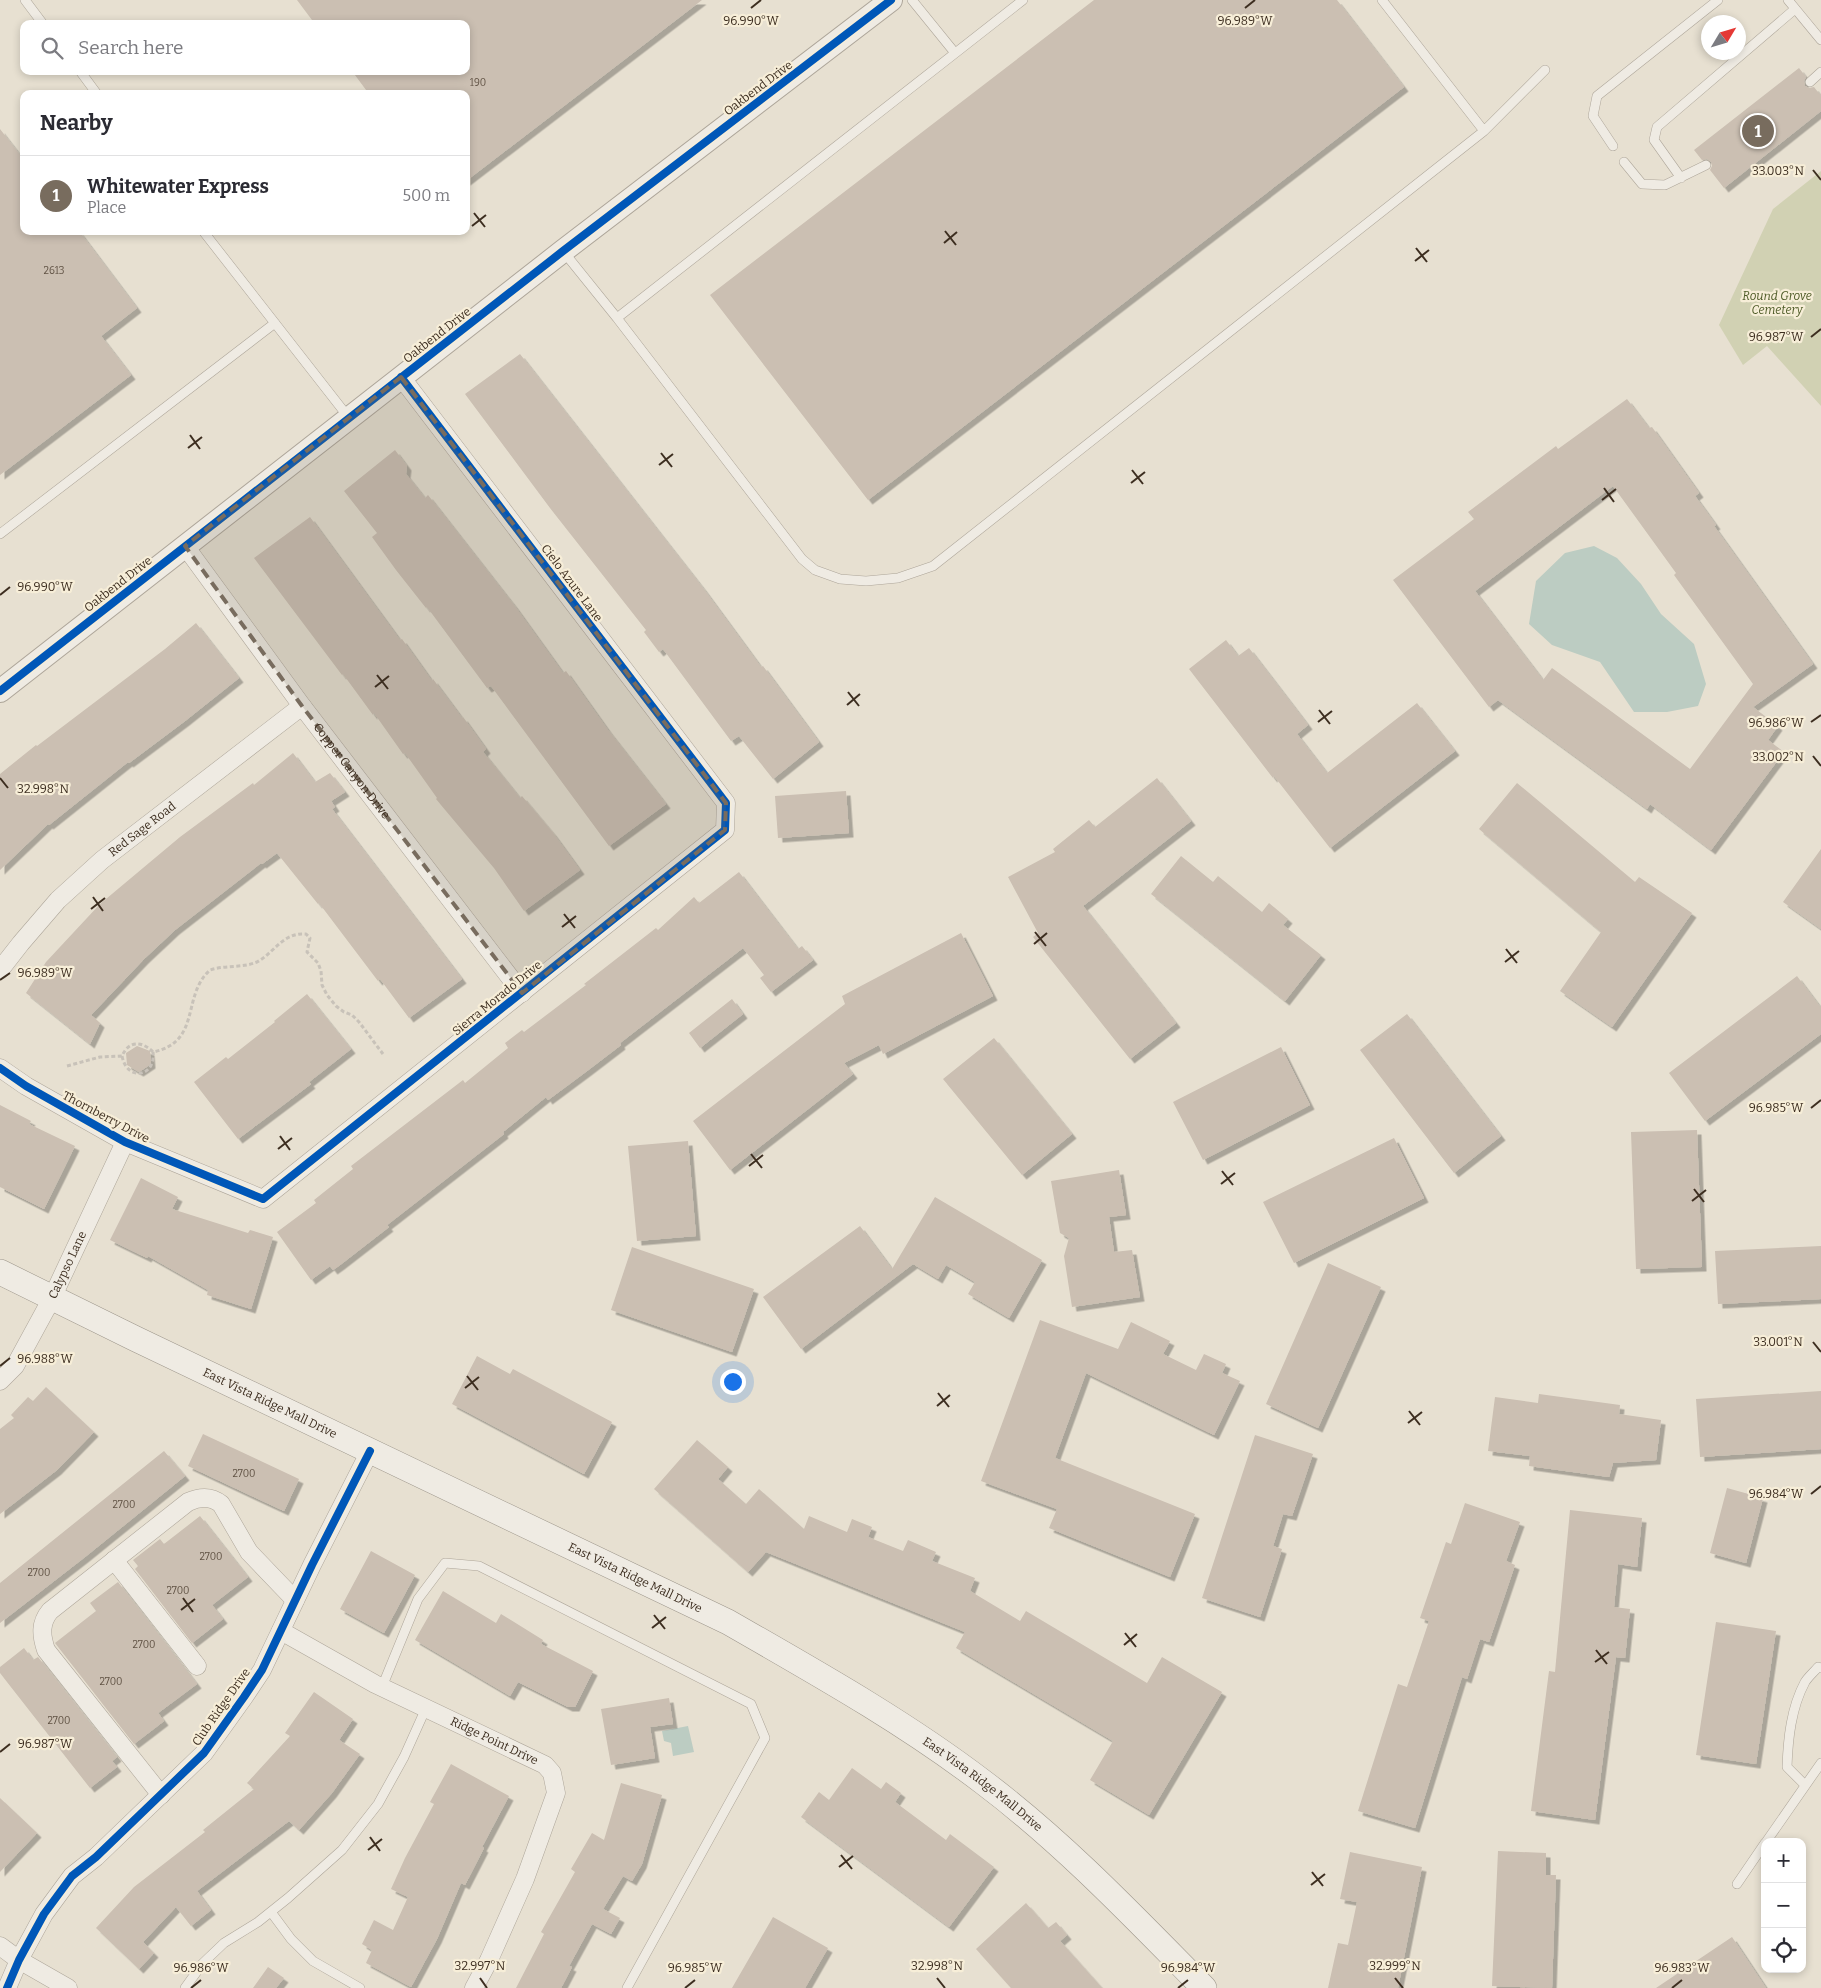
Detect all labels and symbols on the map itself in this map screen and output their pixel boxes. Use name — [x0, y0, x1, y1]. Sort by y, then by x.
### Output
text: 96.990°W — [723, 14, 779, 28]
text: 96.989°W — [1217, 14, 1273, 28]
north arrow — [1701, 15, 1746, 60]
street label: Oakbend Drive — [721, 58, 795, 118]
house number: 190 — [470, 77, 486, 89]
pin: 1 — [1742, 112, 1774, 150]
text: 33.003°N — [1752, 164, 1804, 178]
house number: 2613 — [44, 265, 65, 277]
park label: Round Grove Cemetery — [1742, 289, 1812, 317]
street label: Oakbend Drive — [400, 304, 474, 366]
text: 96.987°W — [1749, 330, 1804, 344]
street label: Cielo Azure Lane — [538, 542, 606, 624]
street label: Oakbend Drive — [81, 553, 155, 615]
text: 96.990°W — [17, 580, 73, 594]
text: 96.986°W — [1749, 716, 1804, 730]
street label: Copper Canyon Drive — [311, 720, 393, 822]
text: 33.002°N — [1752, 750, 1804, 764]
text: 32.998°N — [17, 782, 69, 796]
street label: Red Sage Road — [106, 799, 178, 859]
street label: Sierra Morado Drive — [450, 958, 544, 1038]
text: 96.989°W — [17, 966, 73, 980]
street label: Thornberry Drive — [60, 1088, 152, 1146]
text: 96.985°W — [1749, 1101, 1804, 1115]
street label: Calypso Lane — [46, 1229, 89, 1301]
text: 33.001°N — [1753, 1335, 1803, 1349]
text: 96.988°W — [17, 1352, 73, 1366]
street label: East Vista Ridge Mall Drive — [201, 1365, 339, 1441]
your location — [720, 1369, 746, 1395]
house number: 2700 — [233, 1468, 256, 1480]
text: 96.984°W — [1749, 1487, 1804, 1501]
house number: 2700 — [113, 1499, 136, 1511]
street label: East Vista Ridge Mall Drive — [566, 1540, 704, 1616]
house number: 2700 — [200, 1551, 223, 1563]
house number: 2700 — [28, 1567, 51, 1579]
house number: 2700 — [167, 1585, 190, 1597]
house number: 2700 — [133, 1639, 156, 1651]
street label: Club Ridge Drive — [189, 1666, 253, 1748]
house number: 2700 — [100, 1676, 123, 1688]
street label: Ridge Point Drive — [448, 1714, 540, 1768]
house number: 2700 — [48, 1715, 71, 1727]
street label: East Vista Ridge Mall Drive — [920, 1734, 1045, 1834]
text: 96.987°W — [18, 1737, 73, 1751]
text: 32.997°N — [455, 1959, 506, 1973]
text: 32.998°N — [911, 1959, 963, 1973]
text: 32.999°N — [1369, 1959, 1421, 1973]
text: 96.986°W — [174, 1961, 229, 1975]
text: 96.985°W — [668, 1961, 723, 1975]
text: 96.984°W — [1161, 1961, 1216, 1975]
text: 96.983°W — [1655, 1961, 1710, 1975]

